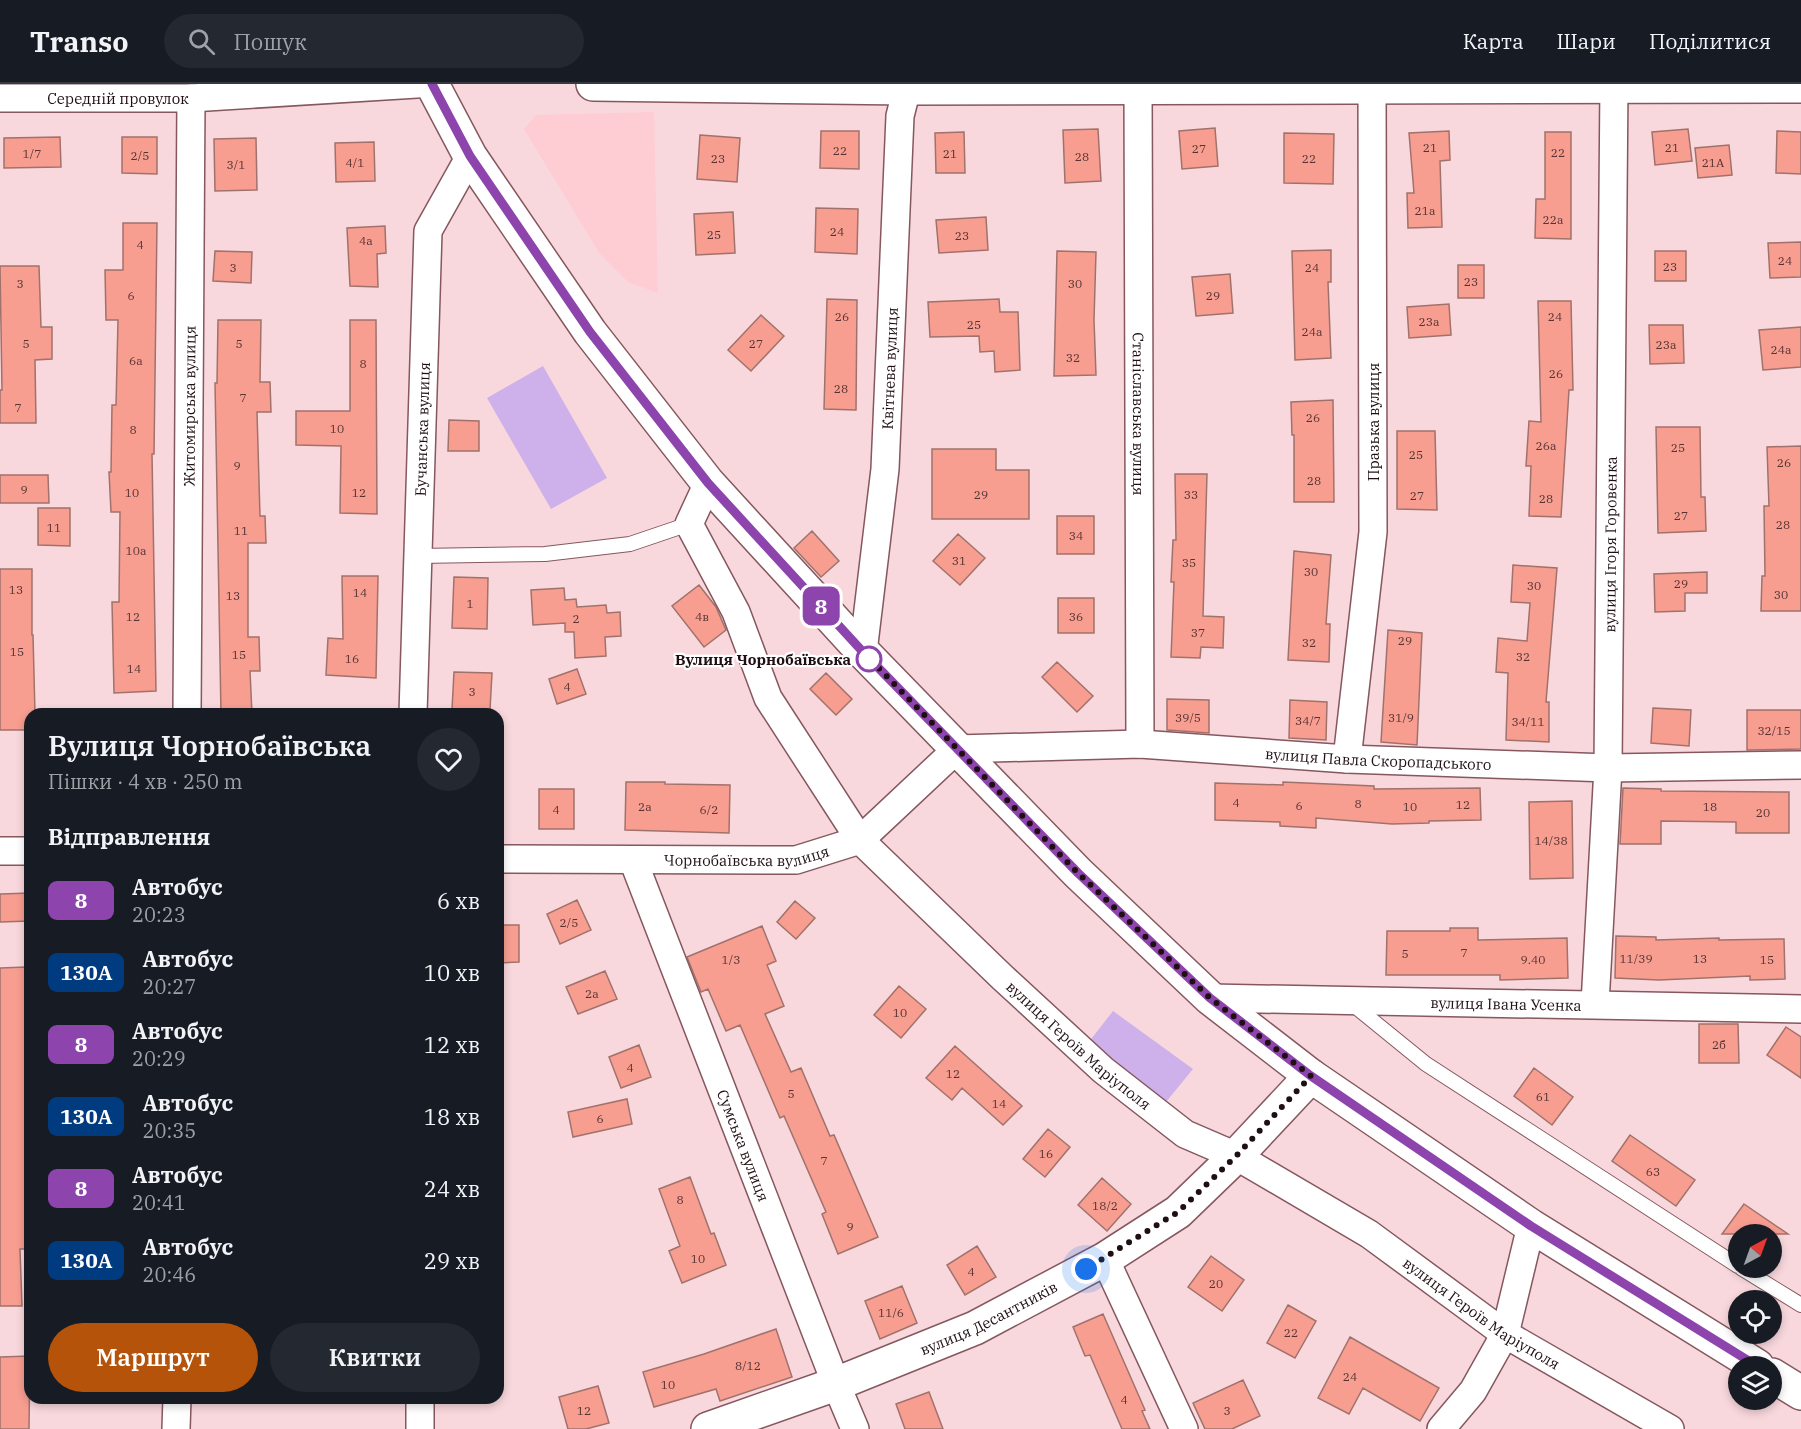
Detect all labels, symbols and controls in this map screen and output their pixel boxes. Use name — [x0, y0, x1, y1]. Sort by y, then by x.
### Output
search box — [164, 14, 584, 68]
text: Transo — [30, 23, 128, 60]
icon: search — [185, 25, 218, 58]
text: Пошук — [233, 27, 307, 56]
text: Карта — [1463, 27, 1524, 55]
text: Шари — [1557, 27, 1616, 55]
text: Поділитися — [1649, 27, 1771, 55]
street label: Середній провулок — [47, 89, 189, 108]
house number: 21 — [1423, 140, 1437, 155]
house number: 21 — [1665, 140, 1679, 155]
house number: 27 — [1192, 141, 1206, 156]
house number: 22 — [833, 143, 847, 158]
house number: 22 — [1551, 145, 1565, 160]
house number: 1/7 — [23, 146, 41, 161]
house number: 21 — [943, 146, 957, 161]
house number: 2/5 — [131, 148, 149, 163]
house number: 28 — [1075, 149, 1089, 164]
house number: 23 — [711, 151, 725, 166]
house number: 22 — [1302, 151, 1316, 166]
house number: 4/1 — [346, 155, 364, 170]
house number: 21А — [1702, 155, 1725, 170]
house number: 3/1 — [227, 157, 245, 172]
house number: 21а — [1415, 203, 1436, 218]
house number: 22а — [1543, 212, 1564, 227]
house number: 24 — [830, 224, 844, 239]
house number: 25 — [707, 227, 721, 242]
house number: 23 — [955, 228, 969, 243]
house number: 4а — [359, 233, 373, 248]
house number: 4 — [136, 237, 144, 252]
house number: 24 — [1778, 253, 1792, 268]
house number: 23 — [1663, 259, 1677, 274]
house number: 3 — [229, 260, 237, 275]
house number: 24 — [1305, 260, 1319, 275]
house number: 23 — [1464, 274, 1478, 289]
house number: 3 — [16, 276, 24, 291]
house number: 30 — [1068, 276, 1082, 291]
house number: 6 — [127, 288, 135, 303]
house number: 29 — [1206, 288, 1220, 303]
street label: Квітнева вулиця — [877, 307, 901, 430]
house number: 26 — [835, 309, 849, 324]
house number: 24 — [1548, 309, 1562, 324]
house number: 23а — [1419, 314, 1440, 329]
house number: 25 — [967, 317, 981, 332]
house number: 24а — [1302, 324, 1323, 339]
street label: Житомирська вулиця — [179, 325, 199, 487]
street label: Станіславська вулиця — [1129, 332, 1149, 496]
house number: 5 — [22, 336, 30, 351]
house number: 5 — [235, 336, 243, 351]
house number: 27 — [749, 336, 763, 351]
house number: 23а — [1656, 337, 1677, 352]
house number: 24а — [1771, 342, 1792, 357]
house number: 32 — [1066, 350, 1080, 365]
house number: 6а — [129, 353, 143, 368]
house number: 8 — [359, 356, 367, 371]
street label: Бучанська вулиця — [410, 362, 433, 497]
street label: Празька вулиця — [1364, 363, 1383, 481]
house number: 26 — [1549, 366, 1563, 381]
house number: 28 — [834, 381, 848, 396]
house number: 7 — [239, 390, 247, 405]
house number: 7 — [14, 400, 22, 415]
house number: 26 — [1306, 410, 1320, 425]
house number: 10 — [330, 421, 344, 436]
house number: 8 — [129, 422, 137, 437]
house number: 26а — [1536, 438, 1557, 453]
house number: 25 — [1671, 440, 1685, 455]
house number: 25 — [1409, 447, 1423, 462]
house number: 26 — [1777, 455, 1791, 470]
street label: вулиця Ігоря Горовенка — [1600, 456, 1620, 633]
house number: 9 — [233, 458, 241, 473]
house number: 28 — [1307, 473, 1321, 488]
house number: 9 — [20, 482, 28, 497]
house number: 10 — [125, 485, 139, 500]
house number: 12 — [352, 485, 366, 500]
house number: 29 — [974, 487, 988, 502]
house number: 33 — [1184, 487, 1198, 502]
house number: 27 — [1410, 488, 1424, 503]
house number: 28 — [1539, 491, 1553, 506]
house number: 27 — [1674, 508, 1688, 523]
house number: 28 — [1776, 517, 1790, 532]
house number: 11 — [47, 520, 61, 535]
house number: 11 — [234, 523, 248, 538]
house number: 34 — [1069, 528, 1083, 543]
house number: 10а — [126, 543, 147, 558]
house number: 31 — [952, 553, 966, 568]
house number: 35 — [1182, 555, 1196, 570]
house number: 30 — [1304, 564, 1318, 579]
house number: 29 — [1674, 576, 1688, 591]
house number: 30 — [1527, 578, 1541, 593]
house number: 13 — [9, 582, 23, 597]
house number: 14 — [353, 585, 367, 600]
line badge: 8 — [802, 586, 840, 626]
house number: 30 — [1774, 587, 1788, 602]
house number: 13 — [226, 588, 240, 603]
text: 8 — [815, 592, 827, 620]
house number: 1 — [466, 596, 474, 611]
house number: 12 — [126, 609, 140, 624]
house number: 4в — [695, 609, 709, 624]
house number: 36 — [1069, 609, 1083, 624]
house number: 2 — [572, 611, 580, 626]
house number: 37 — [1191, 625, 1205, 640]
house number: 29 — [1398, 633, 1412, 648]
house number: 32 — [1302, 635, 1316, 650]
house number: 15 — [10, 644, 24, 659]
marker: Вулиця Чорнобаївська — [856, 646, 882, 672]
house number: 15 — [232, 647, 246, 662]
house number: 32 — [1516, 649, 1530, 664]
place label: Вулиця Чорнобаївська — [675, 650, 851, 669]
house number: 16 — [345, 651, 359, 666]
house number: 14 — [127, 661, 141, 676]
house number: 4 — [563, 679, 571, 694]
house number: 3 — [468, 684, 476, 699]
house number: 39/5 — [1175, 710, 1201, 725]
house number: 31/9 — [1388, 710, 1414, 725]
house number: 34/7 — [1295, 713, 1321, 728]
house number: 34/11 — [1511, 714, 1545, 729]
house number: 32/15 — [1757, 723, 1791, 738]
text: Вулиця Чорнобаївська — [48, 727, 371, 764]
button: heart — [417, 728, 480, 791]
street label: вулиця Павла Скоропадського — [1265, 744, 1492, 773]
text: Пішки · 4 хв · 250 m — [48, 768, 243, 795]
house number: 4 — [1232, 795, 1240, 810]
house number: 8 — [1354, 796, 1362, 811]
house number: 12 — [1456, 797, 1470, 812]
house number: 6 — [1295, 798, 1303, 813]
house number: 2а — [638, 799, 652, 814]
house number: 10 — [1403, 799, 1417, 814]
house number: 18 — [1703, 799, 1717, 814]
house number: 4 — [552, 802, 560, 817]
house number: 6/2 — [700, 802, 718, 817]
house number: 20 — [1756, 805, 1770, 820]
text: Відправлення — [48, 822, 210, 851]
house number: 14/38 — [1534, 833, 1568, 848]
street label: Чорнобаївська вулиця — [664, 841, 831, 870]
text: Автобус — [132, 872, 223, 901]
text: 8 — [75, 886, 87, 914]
text: 6 хв — [437, 886, 480, 915]
text: 20:23 — [132, 901, 186, 928]
house number: 2/5 — [560, 915, 578, 930]
text: Автобус — [142, 944, 233, 973]
house number: 7 — [1460, 945, 1468, 960]
house number: 5 — [1401, 946, 1409, 961]
house number: 11/39 — [1619, 951, 1653, 966]
house number: 13 — [1693, 951, 1707, 966]
house number: 1/3 — [722, 952, 740, 967]
house number: 9.40 — [1521, 952, 1545, 967]
house number: 15 — [1760, 952, 1774, 967]
text: 130А — [60, 958, 112, 986]
text: 10 хв — [424, 958, 480, 987]
text: 20:27 — [142, 973, 196, 1000]
street label: вулиця Героїв Маріуполя — [1003, 977, 1155, 1114]
house number: 2а — [585, 986, 599, 1001]
street label: вулиця Івана Усенка — [1430, 993, 1582, 1014]
house number: 10 — [893, 1005, 907, 1020]
text: Автобус — [132, 1016, 223, 1045]
text: 8 — [75, 1030, 87, 1058]
text: 12 хв — [424, 1030, 480, 1059]
house number: 2б — [1712, 1037, 1726, 1052]
text: 20:29 — [132, 1045, 186, 1072]
house number: 4 — [626, 1060, 634, 1075]
house number: 12 — [946, 1066, 960, 1081]
house number: 5 — [787, 1086, 795, 1101]
street label: Сумська вулиця — [713, 1087, 774, 1204]
text: Автобус — [142, 1088, 233, 1117]
house number: 61 — [1536, 1089, 1550, 1104]
house number: 14 — [992, 1096, 1006, 1111]
text: 130А — [60, 1102, 112, 1130]
text: 18 хв — [424, 1102, 480, 1131]
house number: 6 — [596, 1111, 604, 1126]
text: 20:35 — [142, 1117, 196, 1144]
house number: 16 — [1039, 1146, 1053, 1161]
house number: 7 — [820, 1153, 828, 1168]
text: Автобус — [132, 1160, 223, 1189]
house number: 63 — [1646, 1164, 1660, 1179]
text: 8 — [75, 1174, 87, 1202]
text: 24 хв — [424, 1174, 480, 1203]
text: 20:41 — [132, 1189, 186, 1216]
house number: 8 — [676, 1192, 684, 1207]
house number: 18/2 — [1092, 1198, 1118, 1213]
house number: 9 — [846, 1219, 854, 1234]
north arrow — [1728, 1224, 1782, 1278]
map controls — [1728, 1224, 1782, 1410]
text: Автобус — [142, 1232, 233, 1261]
text: 130А — [60, 1246, 112, 1274]
text: 29 хв — [424, 1246, 480, 1275]
house number: 10 — [691, 1251, 705, 1266]
street label: вулиця Героїв Маріуполя — [1399, 1253, 1564, 1373]
your location — [1071, 1254, 1101, 1284]
text: 20:46 — [142, 1261, 196, 1288]
house number: 4 — [967, 1264, 975, 1279]
house number: 20 — [1209, 1276, 1223, 1291]
street label: вулиця Десантників — [917, 1277, 1060, 1359]
button: locate — [1728, 1290, 1782, 1344]
house number: 11/6 — [878, 1305, 904, 1320]
button: Маршрут — [48, 1323, 258, 1392]
button: Квитки — [270, 1323, 480, 1392]
house number: 22 — [1284, 1325, 1298, 1340]
button: layers — [1728, 1356, 1782, 1410]
house number: 8/12 — [735, 1358, 761, 1373]
house number: 24 — [1343, 1369, 1357, 1384]
house number: 10 — [661, 1377, 675, 1392]
house number: 4 — [1120, 1392, 1128, 1407]
house number: 12 — [577, 1403, 591, 1418]
house number: 3 — [1223, 1403, 1231, 1418]

